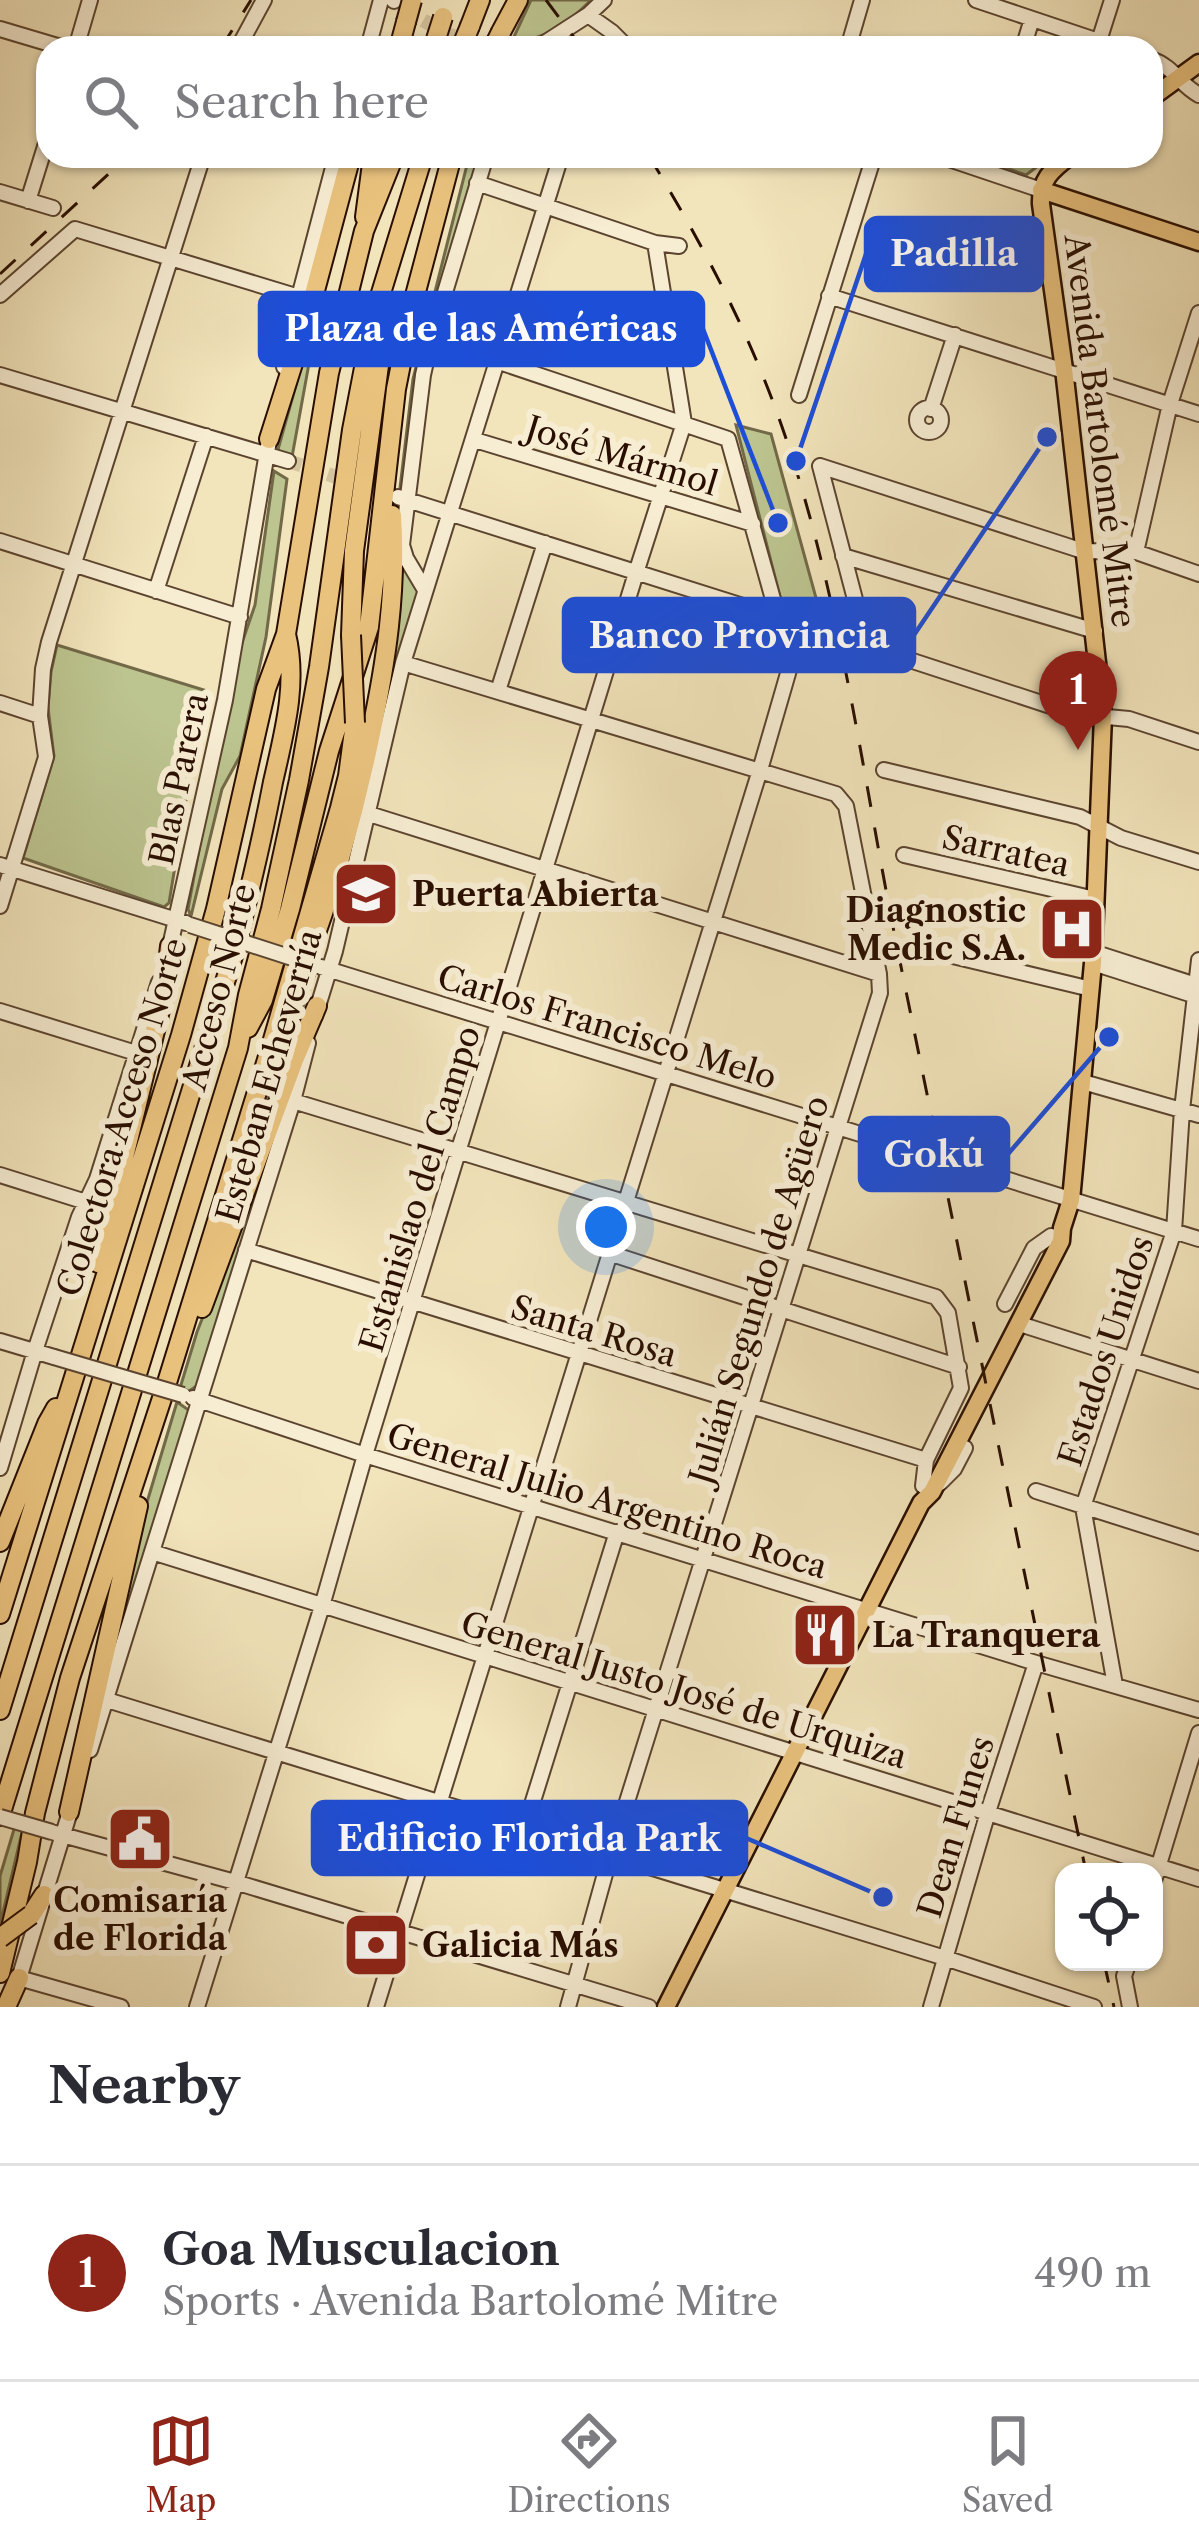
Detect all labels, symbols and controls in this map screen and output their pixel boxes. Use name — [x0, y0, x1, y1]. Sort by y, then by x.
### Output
search box — [36, 36, 1163, 168]
icon: search — [78, 69, 144, 135]
text: Search here — [174, 74, 429, 130]
callout: Padilla — [866, 218, 1042, 290]
text: Padilla — [890, 231, 1019, 275]
street label: Avenida Bartolomé Mitre — [1055, 231, 1144, 630]
callout: Plaza de las Américas — [260, 293, 703, 365]
text: Plaza de las Américas — [284, 306, 678, 350]
street label: José Mármol — [516, 406, 723, 505]
callout: Banco Provincia — [564, 599, 914, 671]
text: Banco Provincia — [588, 613, 891, 657]
pin: 1 — [1039, 651, 1117, 750]
street label: Blas Parera — [141, 689, 217, 869]
street label: Sarratea — [938, 816, 1074, 886]
school or university icon: Puerta Abierta — [331, 859, 401, 929]
place label: Puerta Abierta — [412, 874, 659, 915]
street label: Acceso Norte — [173, 880, 264, 1095]
place label: Diagnostic Medic S.A. — [845, 890, 1026, 969]
hospital icon: Diagnostic Medic S.A. — [1037, 894, 1107, 964]
street label: Esteban Echeverría — [208, 924, 331, 1227]
street label: Colectora Acceso Norte — [48, 933, 196, 1301]
street label: Carlos Francisco Melo — [433, 956, 781, 1098]
street label: Estanislao del Campo — [351, 1021, 489, 1357]
street label: Julián Segundo de Agüero — [679, 1091, 838, 1494]
callout: Gokú — [860, 1118, 1008, 1190]
text: Gokú — [884, 1132, 985, 1176]
your location — [576, 1197, 636, 1257]
street label: Estados Unidos — [1049, 1231, 1163, 1471]
street label: Santa Rosa — [506, 1286, 682, 1376]
street label: General Julio Argentino Roca — [382, 1414, 833, 1588]
restaurant icon: La Tranquera — [790, 1600, 860, 1670]
street label: General Justo José de Urquiza — [456, 1603, 912, 1778]
place label: La Tranquera — [872, 1615, 1101, 1656]
street label: Dean Funes — [909, 1731, 1003, 1923]
callout: Edificio Florida Park — [313, 1802, 746, 1874]
public building icon: Comisaría de Florida — [105, 1804, 175, 1874]
text: Edificio Florida Park — [337, 1816, 722, 1860]
map controls — [1055, 1863, 1163, 1971]
button: locate — [1055, 1863, 1163, 1971]
place label: Comisaría de Florida — [53, 1880, 228, 1959]
bank icon: Galicia Más — [341, 1910, 411, 1980]
place label: Galicia Más — [422, 1925, 619, 1966]
text: Nearby — [48, 2054, 240, 2116]
text: Goa Musculacion — [162, 2221, 560, 2277]
text: 1 — [78, 2249, 96, 2297]
text: 490 m — [1034, 2249, 1151, 2297]
text: Sports · Avenida Bartolomé Mitre — [162, 2277, 778, 2325]
tab: Map — [146, 2408, 216, 2521]
tab: Directions — [508, 2408, 671, 2521]
tab: Saved — [962, 2408, 1053, 2521]

